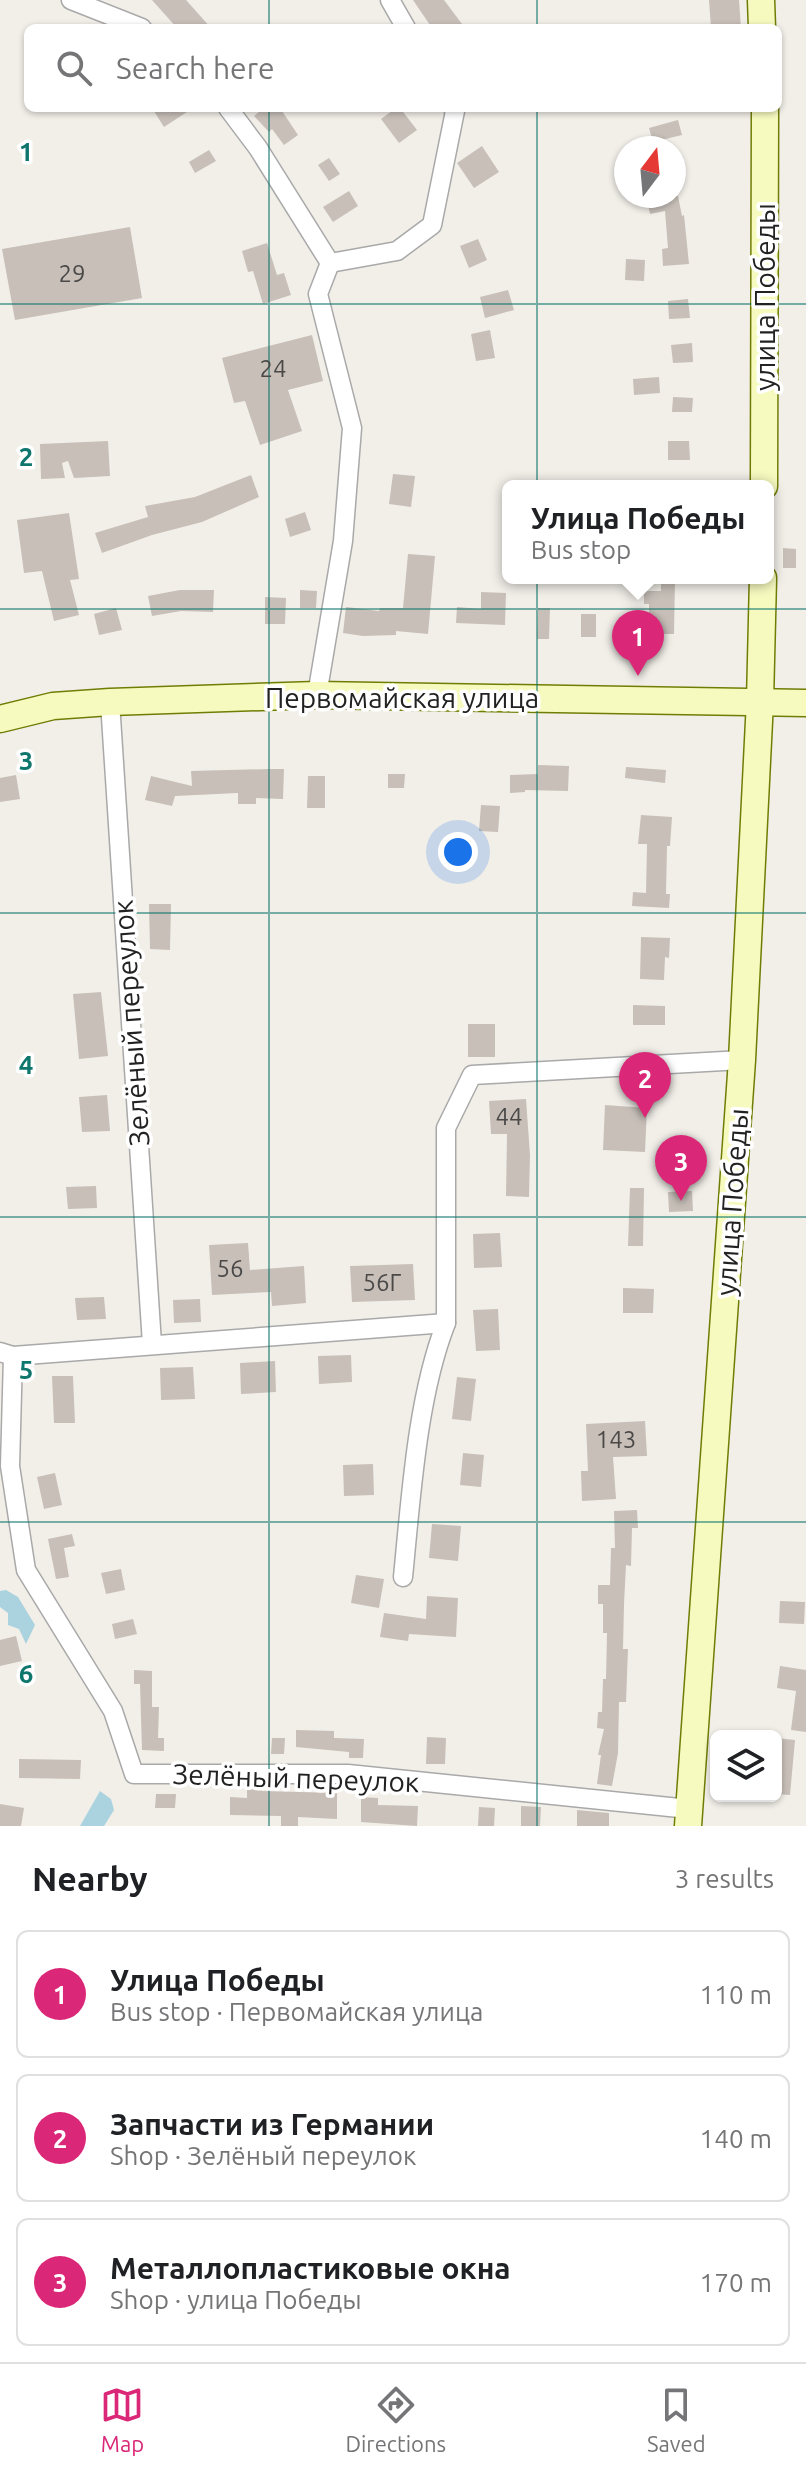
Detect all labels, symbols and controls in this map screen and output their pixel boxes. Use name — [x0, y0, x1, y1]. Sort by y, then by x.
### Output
search box — [24, 24, 782, 112]
icon: search — [52, 46, 96, 90]
text: Search here — [116, 51, 275, 85]
north arrow — [614, 136, 686, 208]
text: 1 — [19, 137, 33, 166]
street label: улица Победы — [749, 203, 780, 391]
house number: 29 — [58, 260, 86, 287]
house number: 24 — [259, 355, 287, 382]
text: 2 — [19, 442, 33, 471]
popup — [502, 480, 774, 584]
text: Улица Победы — [531, 501, 745, 535]
text: Bus stop — [531, 535, 631, 564]
pin: 1 — [612, 610, 664, 676]
street label: Первомайская улица — [265, 682, 539, 713]
text: 3 — [19, 746, 33, 775]
your location — [438, 832, 478, 872]
street label: Зелёный переулок — [106, 899, 155, 1147]
text: 4 — [19, 1050, 33, 1079]
pin: 2 — [619, 1052, 671, 1118]
house number: 44 — [495, 1103, 523, 1130]
street label: улица Победы — [709, 1107, 754, 1297]
pin: 3 — [655, 1135, 707, 1201]
house number: 56 — [216, 1255, 244, 1282]
house number: 56Г — [363, 1269, 402, 1296]
text: 5 — [19, 1355, 33, 1384]
house number: 143 — [596, 1426, 636, 1453]
text: 6 — [19, 1659, 33, 1688]
map controls — [710, 1730, 782, 1802]
button: layers — [710, 1730, 782, 1802]
street label: Зелёный переулок — [172, 1758, 420, 1797]
text: Nearby — [32, 1859, 147, 1897]
text: 3 results — [675, 1864, 774, 1893]
text: Улица Победы — [110, 1963, 325, 1997]
text: 1 — [53, 1980, 67, 2009]
text: 110 m — [700, 1980, 772, 2009]
text: Bus stop · Первомайская улица — [110, 1997, 483, 2026]
text: Запчасти из Германии — [110, 2107, 434, 2141]
text: 2 — [53, 2124, 67, 2153]
text: 140 m — [700, 2124, 772, 2153]
text: Shop · Зелёный переулок — [110, 2141, 416, 2170]
text: Металлопластиковые окна — [110, 2251, 511, 2285]
text: 3 — [53, 2268, 67, 2297]
text: 170 m — [700, 2268, 772, 2297]
text: Shop · улица Победы — [110, 2285, 362, 2314]
tab: Map — [100, 2383, 144, 2456]
tab: Directions — [345, 2383, 446, 2456]
tab: Saved — [647, 2383, 706, 2456]

